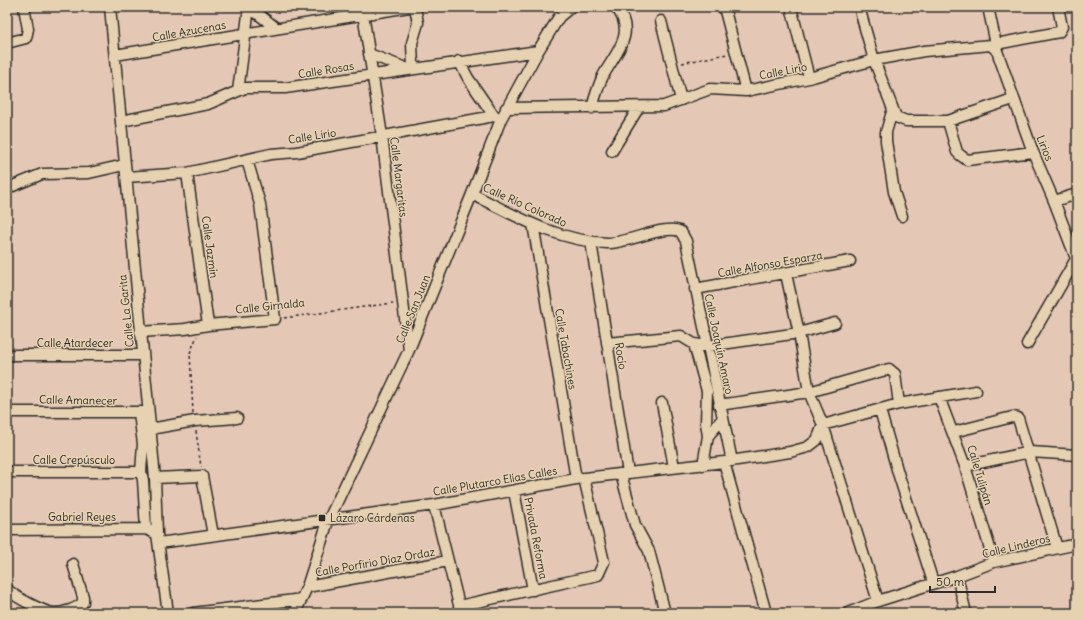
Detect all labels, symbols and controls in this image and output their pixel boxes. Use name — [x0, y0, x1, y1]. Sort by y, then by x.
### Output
street label: Calle Azucenas — [151, 18, 227, 44]
street label: Calle Rosas — [297, 59, 355, 81]
street label: Calle Lirio — [758, 60, 808, 82]
street label: Calle Lirio — [287, 125, 337, 147]
street label: Lirios — [1034, 133, 1056, 163]
street label: Calle Margaritas — [387, 136, 411, 218]
street label: Calle Río Colorado — [481, 180, 569, 230]
street label: Calle Jazmín — [199, 215, 221, 279]
street label: Calle Alfonso Esparza — [716, 248, 824, 280]
street label: Calle San Juan — [393, 273, 433, 345]
street label: Calle La Garita — [115, 274, 137, 348]
street label: Calle Joaquín Amaro — [702, 292, 736, 396]
street label: Calle Girnalda — [235, 295, 305, 317]
street label: Calle Tabachines — [552, 307, 580, 391]
street label: Calle Atardecer — [37, 336, 114, 350]
street label: Rocío — [612, 341, 630, 371]
street label: Calle Amanecer — [39, 392, 118, 408]
street label: Calle Tulipán — [964, 443, 996, 507]
street label: Calle Crepúsculo — [33, 453, 115, 467]
street label: Calle Plutarco Elías Calles — [432, 463, 558, 499]
street label: Privada Reforma — [521, 496, 551, 580]
street label: Gabriel Reyes — [48, 510, 116, 524]
place label: Lázaro Cárdenas — [330, 511, 415, 525]
marker: Lázaro Cárdenas — [317, 513, 327, 523]
street label: Calle Linderos — [981, 531, 1051, 561]
street label: Calle Porfirio Díaz Ordaz — [314, 545, 436, 579]
scale bar — [930, 568, 995, 594]
text: 50 m — [936, 574, 965, 589]

